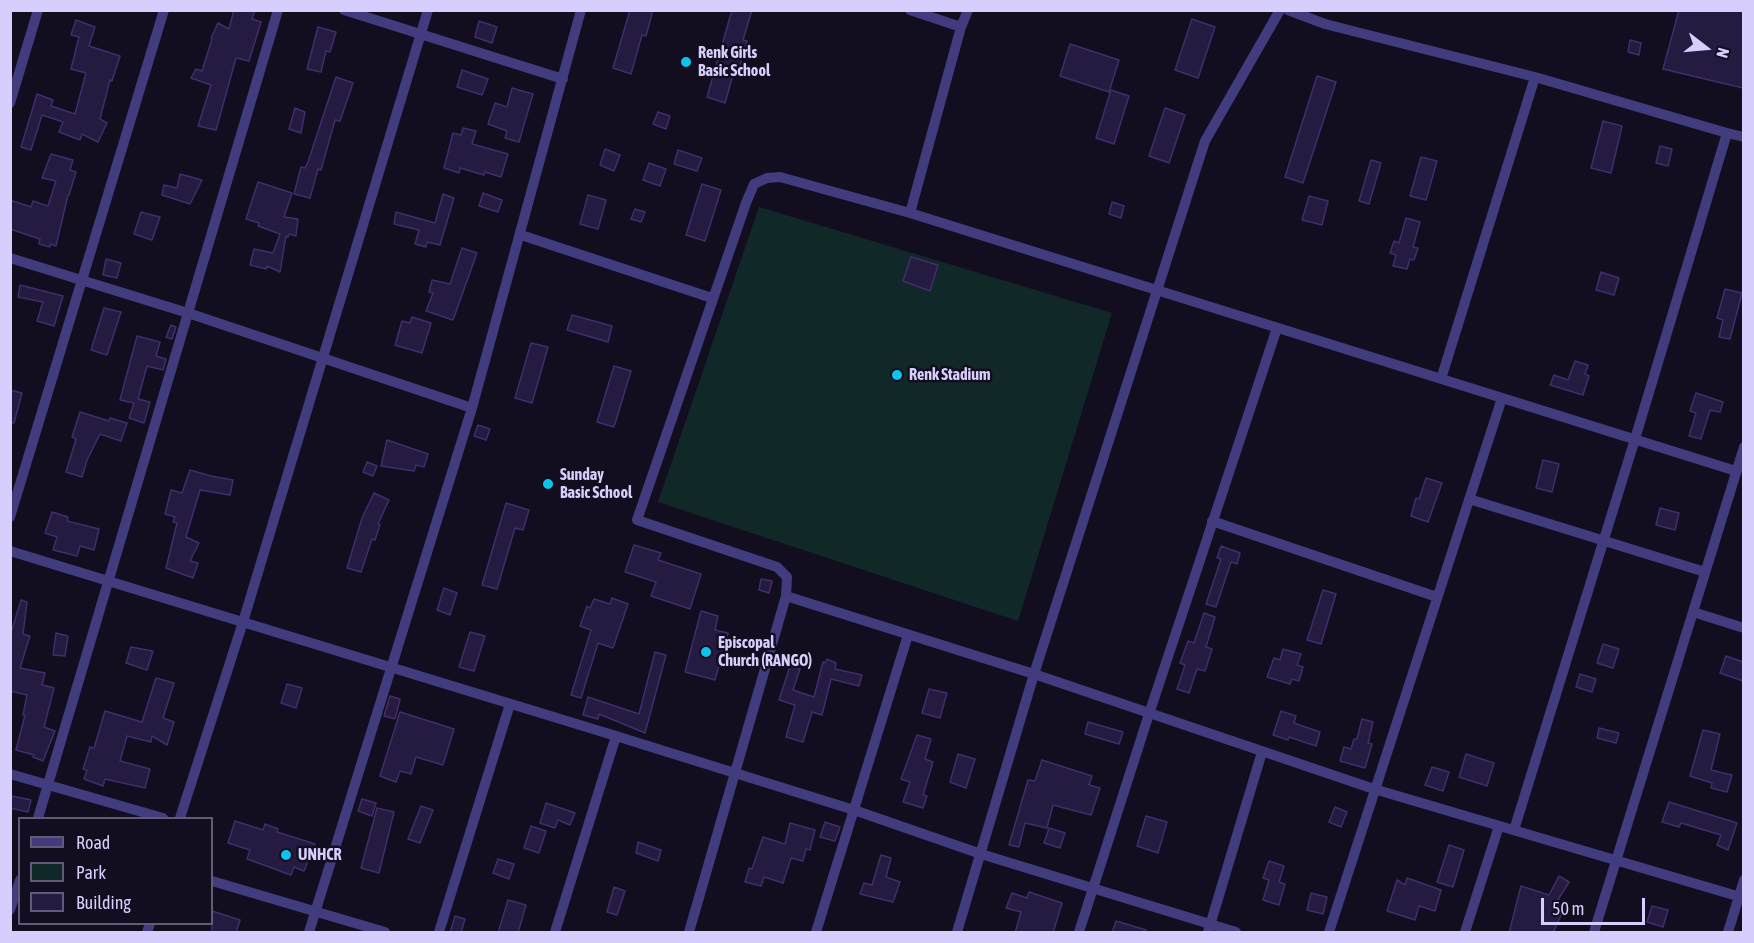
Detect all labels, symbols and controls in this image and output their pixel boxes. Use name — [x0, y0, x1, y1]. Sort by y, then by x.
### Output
north arrow — [1676, 18, 1736, 78]
place label: Renk Girls Basic School — [698, 43, 770, 81]
text: N — [1713, 46, 1733, 60]
marker: Renk Girls Basic School — [679, 55, 693, 69]
place label: Renk Stadium — [909, 365, 991, 385]
marker: Renk Stadium — [890, 368, 904, 382]
place label: Sunday Basic School — [560, 465, 632, 503]
marker: Sunday Basic School — [541, 477, 555, 491]
place label: Episcopal Church (RANGO) — [718, 633, 812, 671]
marker: Episcopal Church (RANGO) — [699, 645, 713, 659]
legend — [18, 817, 213, 925]
text: Road — [76, 832, 110, 853]
place label: UNHCR — [298, 845, 341, 865]
marker: UNHCR — [279, 848, 293, 862]
text: Park — [76, 862, 106, 883]
scale bar — [1544, 886, 1648, 924]
text: Building — [76, 892, 131, 913]
text: 50 m — [1552, 898, 1584, 919]

